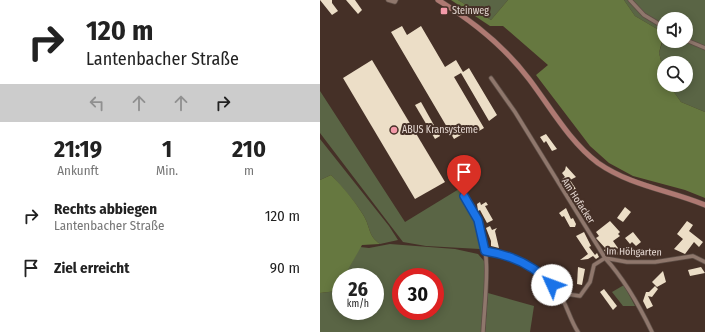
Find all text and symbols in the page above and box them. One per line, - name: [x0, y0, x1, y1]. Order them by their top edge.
- place label: Steinweg: [452, 5, 489, 17]
- marker: Steinweg: [439, 6, 449, 16]
- map controls: [657, 12, 693, 92]
- button: sound: [657, 12, 693, 48]
- text: 120 m: [86, 14, 153, 47]
- icon: right: [20, 16, 72, 68]
- text: Lantenbacher Straße: [86, 48, 239, 70]
- button: search: [657, 56, 693, 92]
- icon: left: [86, 92, 108, 114]
- icon: ahead: [128, 92, 150, 114]
- icon: ahead: [170, 92, 192, 114]
- icon: right: [212, 92, 234, 114]
- place label: ABUS Kransysteme: [402, 124, 478, 136]
- marker: ABUS Kransysteme: [389, 125, 399, 135]
- text: 21:19: [54, 135, 102, 163]
- text: 1: [162, 135, 172, 163]
- text: 210: [232, 135, 266, 163]
- pin: [447, 155, 481, 196]
- icon: arrive: [453, 161, 475, 183]
- text: Ankunft: [57, 163, 99, 178]
- text: Min.: [156, 163, 178, 178]
- text: m: [244, 163, 254, 178]
- street label: Am Hofacker: [559, 176, 597, 226]
- text: Rechts abbiegen: [54, 200, 157, 218]
- icon: right: [20, 205, 42, 227]
- text: 120 m: [265, 207, 300, 225]
- text: Lantenbacher Straße: [54, 218, 164, 233]
- street label: Im Höhgarten: [606, 246, 662, 258]
- icon: arrive: [20, 257, 42, 279]
- text: Ziel erreicht: [54, 259, 129, 277]
- text: 90 m: [270, 259, 300, 277]
- position arrow: [531, 264, 573, 306]
- speed limit sign: 30: [392, 268, 444, 320]
- text: 26: [348, 277, 368, 301]
- text: km/h: [347, 298, 369, 310]

